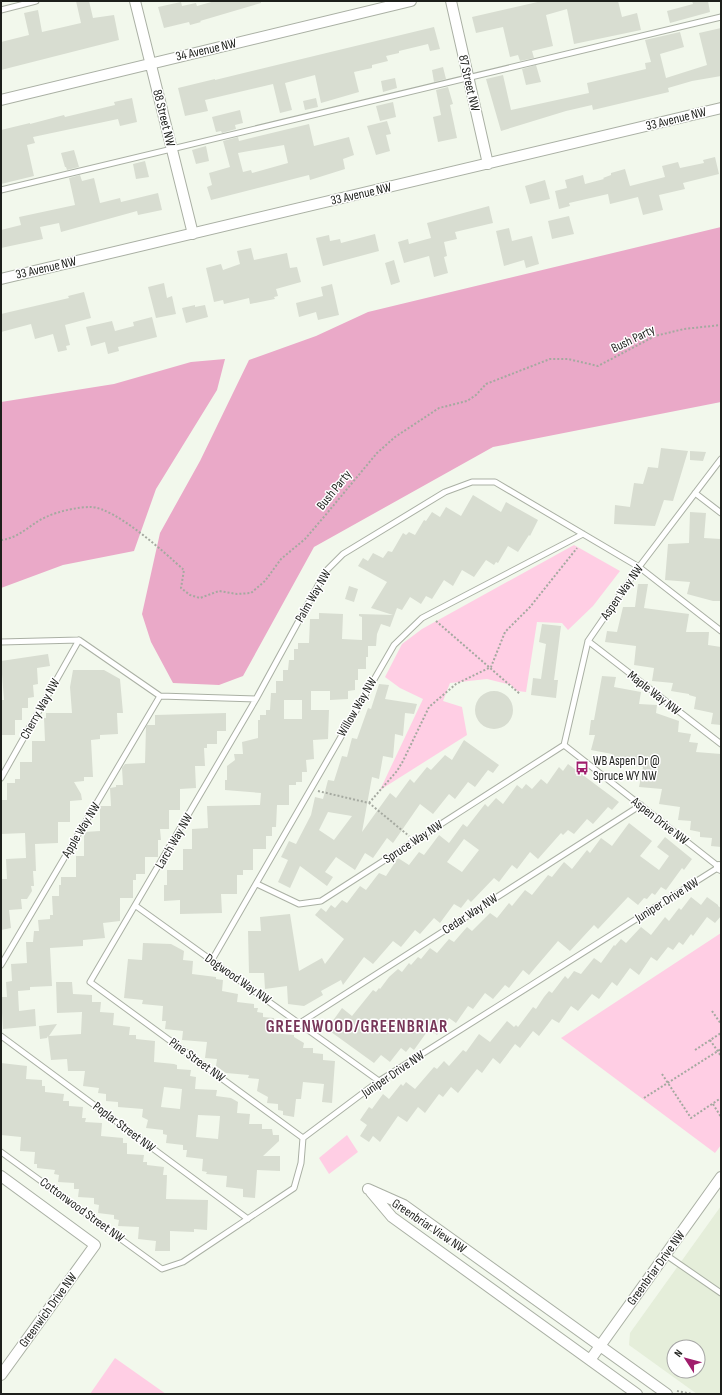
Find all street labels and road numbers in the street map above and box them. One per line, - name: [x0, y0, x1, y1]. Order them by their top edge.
- street label: 34 Avenue NW: [174, 35, 238, 65]
- street label: 87 Street NW: [455, 53, 483, 113]
- street label: 88 Street NW: [149, 88, 179, 149]
- street label: 33 Avenue NW: [644, 104, 708, 134]
- street label: 33 Avenue NW: [329, 179, 393, 209]
- street label: 33 Avenue NW: [14, 253, 78, 283]
- street label: Bush Party: [608, 322, 658, 356]
- street label: Bush Party: [313, 467, 355, 513]
- street label: Aspen Way NW: [597, 561, 647, 624]
- street label: Palm Way NW: [291, 566, 335, 625]
- street label: Maple Way NW: [624, 667, 684, 719]
- street label: Willow Way NW: [334, 674, 381, 739]
- street label: Cherry Way NW: [17, 675, 63, 742]
- street label: Aspen Drive NW: [627, 793, 692, 849]
- street label: Apple Way NW: [58, 799, 104, 861]
- street label: Larch Way NW: [152, 810, 197, 872]
- street label: Spruce Way NW: [380, 817, 446, 867]
- street label: Juniper Drive NW: [631, 874, 702, 926]
- street label: Cedar Way NW: [439, 890, 501, 938]
- street label: Dogwood Way NW: [202, 950, 275, 1008]
- street label: Pine Street NW: [166, 1034, 229, 1086]
- street label: Juniper Drive NW: [358, 1047, 428, 1101]
- street label: Poplar Street NW: [90, 1098, 159, 1156]
- street label: Cottonwood Street NW: [37, 1174, 128, 1246]
- street label: Greenbriar View NW: [389, 1195, 470, 1257]
- street label: Greenbriar Drive NW: [624, 1227, 689, 1308]
- street label: Greenwich Drive NW: [16, 1269, 81, 1350]

